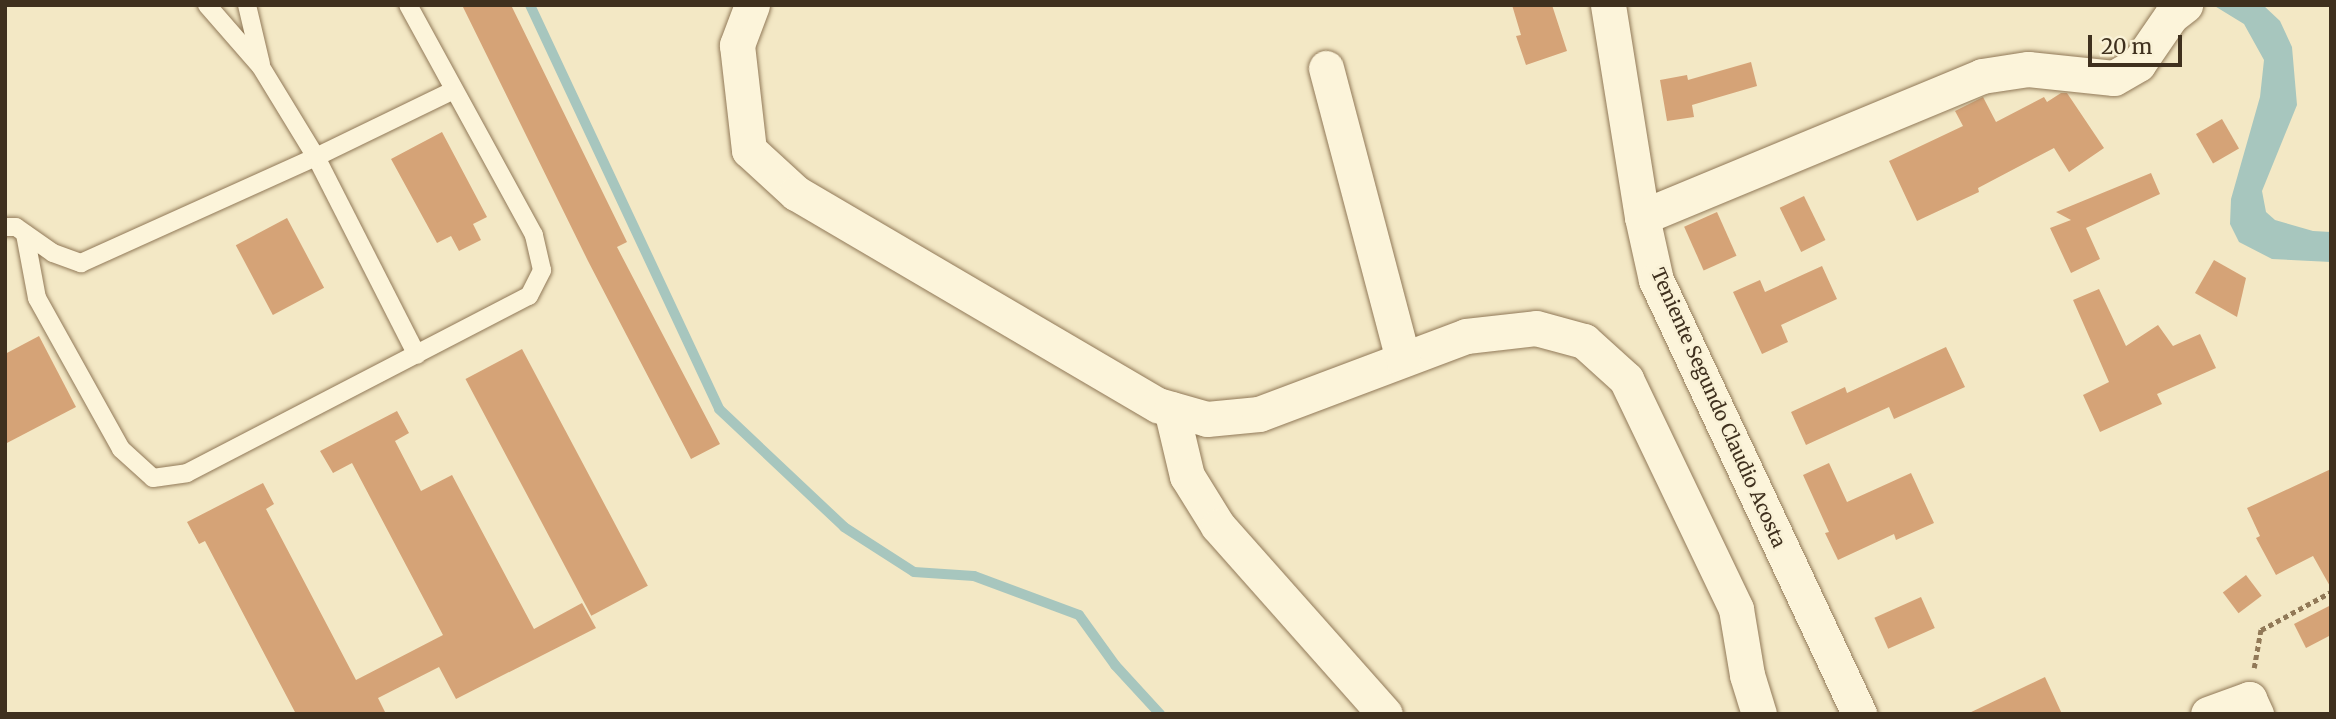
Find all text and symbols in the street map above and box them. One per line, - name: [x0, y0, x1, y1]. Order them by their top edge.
- scale bar: [2091, 21, 2186, 65]
- text: 20 m: [2101, 33, 2152, 60]
- street label: Teniente Segundo Claudio Acosta: [1646, 265, 1790, 551]

